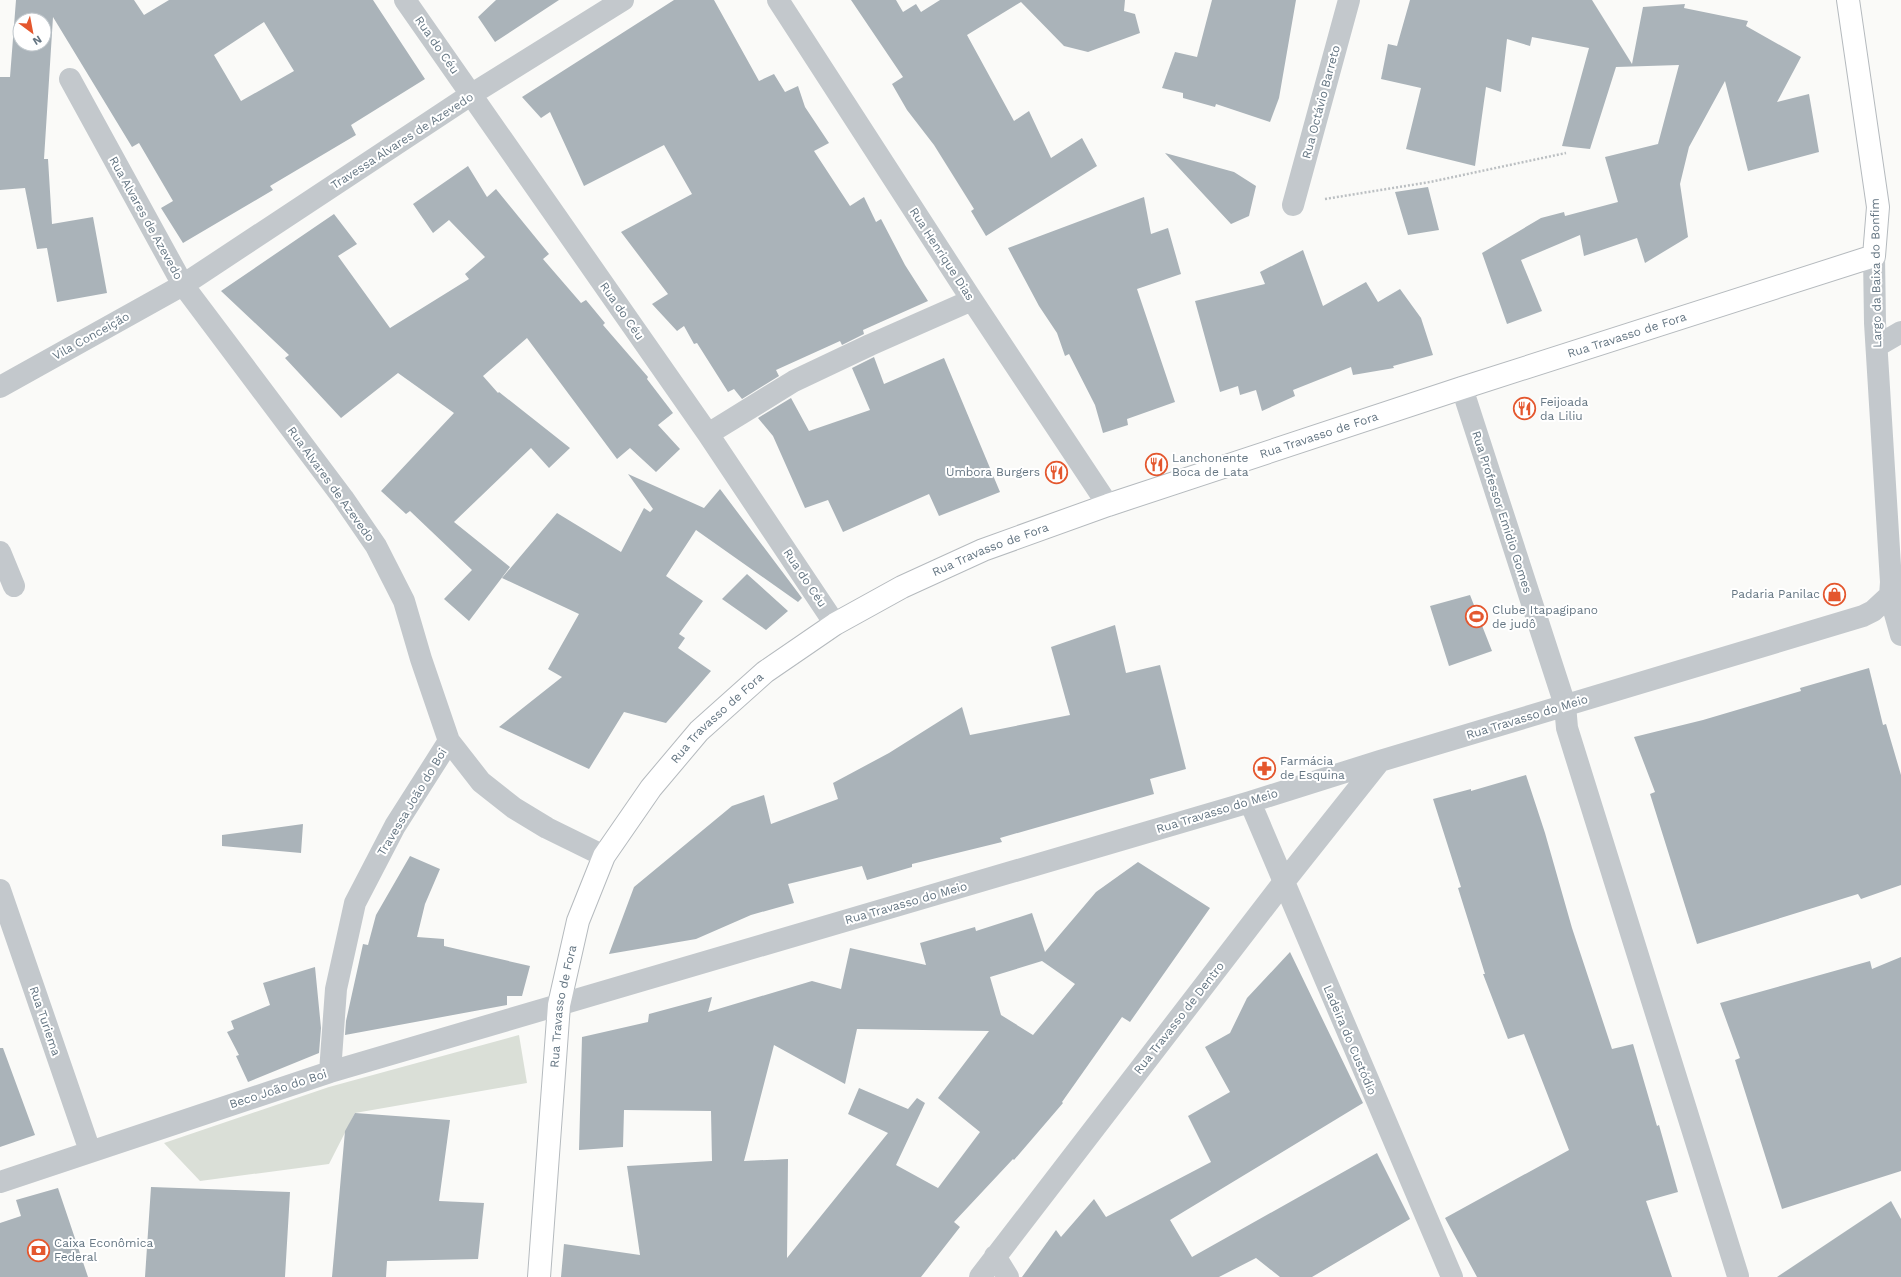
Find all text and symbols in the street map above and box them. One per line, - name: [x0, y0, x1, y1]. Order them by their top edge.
- north arrow: [12, 12, 52, 52]
- street label: Rua do Céu: [412, 13, 462, 77]
- text: N: [30, 32, 44, 48]
- street label: Rua Octávio Barreto: [1299, 44, 1343, 160]
- street label: Travessa Alvares de Azevedo: [328, 90, 476, 192]
- street label: Rua Alvares de Azevedo: [106, 154, 186, 282]
- street label: Largo da Baixa do Bonfim: [1868, 198, 1884, 348]
- street label: Rua Henrique Dias: [907, 205, 977, 303]
- street label: Rua do Céu: [597, 279, 647, 343]
- street label: Vila Conceição: [50, 309, 132, 363]
- street label: Rua Travasso de Fora: [1566, 309, 1688, 361]
- place label: Feijoada da Liliu: [1540, 395, 1588, 423]
- restaurant icon: Feijoada da Liliu: [1512, 396, 1538, 422]
- street label: Rua Travasso de Fora: [1258, 409, 1380, 461]
- street label: Rua Alvares de Azevedo: [285, 424, 377, 544]
- street label: Rua Professor Emidio Gomes: [1469, 429, 1535, 595]
- place label: Lanchonente Boca de Lata: [1172, 451, 1249, 479]
- restaurant icon: Lanchonente Boca de Lata: [1143, 452, 1169, 478]
- restaurant icon: Umbora Burgers: [1043, 459, 1069, 485]
- place label: Umbora Burgers: [946, 465, 1040, 479]
- street label: Rua Travasso de Fora: [930, 520, 1051, 579]
- street label: Rua do Céu: [780, 546, 830, 610]
- shop icon: Padaria Panilac: [1822, 581, 1848, 607]
- place label: Padaria Panilac: [1731, 587, 1820, 601]
- place label: Clube Itapagipano de judô: [1492, 603, 1598, 631]
- sports icon: Clube Itapagipano de judô: [1464, 604, 1490, 630]
- street label: Rua Travasso de Fora: [668, 670, 766, 766]
- street label: Rua Travasso do Meio: [1465, 692, 1589, 742]
- street label: Travessa João do Boi: [374, 746, 450, 858]
- place label: Farmácia de Esquina: [1280, 754, 1345, 782]
- pharmacy icon: Farmácia de Esquina: [1251, 755, 1277, 781]
- street label: Rua Travasso do Meio: [1155, 786, 1279, 836]
- street label: Rua Travasso do Meio: [843, 879, 969, 927]
- street label: Rua Travasso de Fora: [547, 943, 579, 1068]
- street label: Rua Travasso de Dentro: [1131, 959, 1227, 1077]
- street label: Ladeira do Custódio: [1321, 983, 1379, 1097]
- street label: Rua Turiema: [27, 984, 64, 1058]
- street label: Beco João do Boi: [228, 1067, 328, 1111]
- place label: Caixa Econômica Federal: [54, 1236, 153, 1264]
- bank icon: Caixa Econômica Federal: [26, 1237, 52, 1263]

